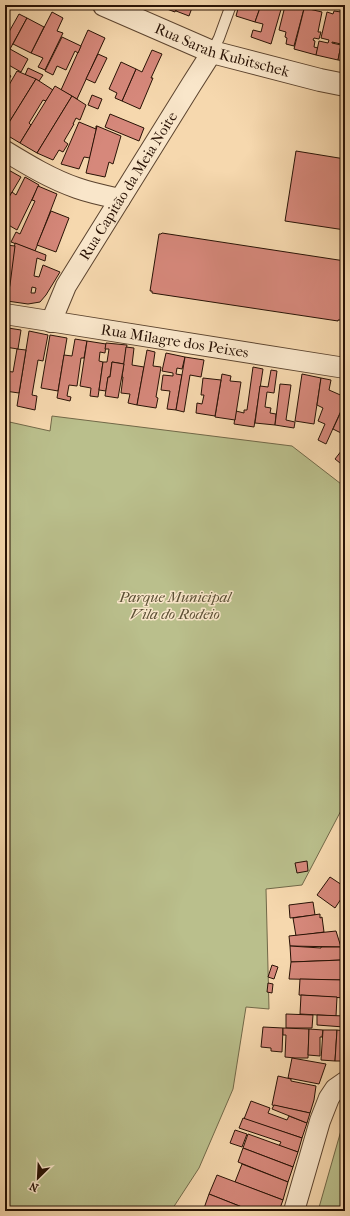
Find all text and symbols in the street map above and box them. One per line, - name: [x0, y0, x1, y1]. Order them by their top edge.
- street label: Rua Sarah Kubitschek: [152, 19, 292, 81]
- street label: Rua Capitão da Meia Noite: [75, 108, 182, 263]
- street label: Rua Milagre dos Peixes: [100, 320, 250, 362]
- park label: Parque Municipal Vila do Rodeio: [118, 588, 233, 623]
- north arrow: [18, 1158, 58, 1198]
- text: N: [27, 1179, 41, 1194]

